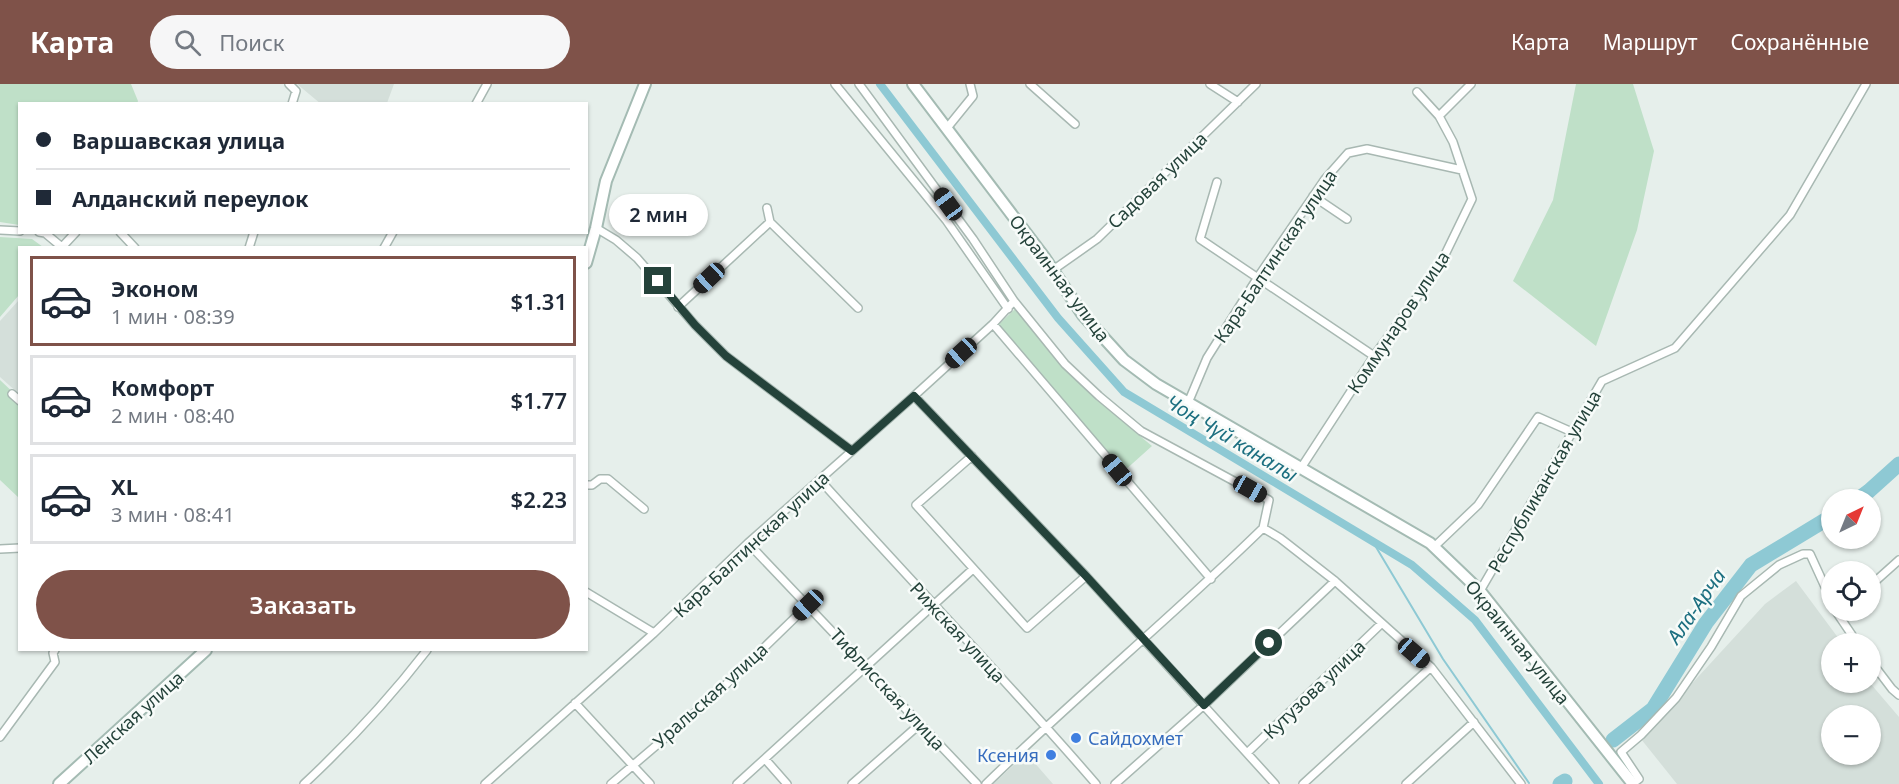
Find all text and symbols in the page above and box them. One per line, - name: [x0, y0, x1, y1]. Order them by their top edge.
- search box: [150, 15, 570, 69]
- text: Карта: [30, 23, 114, 61]
- icon: search: [171, 26, 204, 59]
- text: Поиск: [219, 27, 285, 57]
- text: Карта: [1511, 28, 1570, 56]
- text: Маршрут: [1603, 28, 1698, 56]
- text: Сохранённые: [1731, 28, 1869, 56]
- text: Варшавская улица: [72, 125, 285, 155]
- street label: Садовая улица: [1102, 126, 1212, 234]
- street label: Кара-Балтинская улица: [1208, 165, 1342, 347]
- text: Алданский переулок: [72, 183, 309, 213]
- car: [930, 184, 966, 224]
- callout: 2 мин: [608, 194, 708, 236]
- text: 2 мин: [629, 201, 688, 228]
- street label: Окраинная улица: [1004, 209, 1116, 347]
- street label: Коммунаров улица: [1341, 246, 1455, 398]
- car: [690, 259, 728, 297]
- route end: [644, 267, 671, 294]
- text: Эконом: [111, 273, 199, 303]
- icon: car: [39, 274, 93, 328]
- text: $1.31: [511, 286, 567, 316]
- text: 1 мин · 08:39: [111, 303, 235, 330]
- car: [942, 334, 980, 372]
- text: Комфорт: [111, 372, 214, 402]
- icon: car: [39, 373, 93, 427]
- text: $1.77: [511, 385, 567, 415]
- street label: Республиканская улица: [1482, 386, 1606, 576]
- water label: Чоң Чүй каналы: [1161, 388, 1303, 488]
- text: 2 мин · 08:40: [111, 402, 235, 429]
- car: [1099, 450, 1135, 490]
- street label: Кара-Балтинская улица: [668, 466, 834, 622]
- text: XL: [111, 471, 138, 501]
- icon: car: [39, 472, 93, 526]
- car: [1230, 472, 1270, 506]
- text: $2.23: [511, 484, 567, 514]
- north arrow: [1821, 489, 1881, 549]
- map controls: [1821, 489, 1881, 765]
- text: 3 мин · 08:41: [111, 501, 235, 528]
- button: locate: [1821, 561, 1881, 621]
- water label: Ала-Арча: [1659, 563, 1732, 650]
- button: Заказать: [36, 570, 570, 639]
- street label: Окраинная улица: [1460, 575, 1576, 709]
- street label: Рижская улица: [905, 576, 1011, 688]
- car: [789, 586, 827, 624]
- street label: Тифлисская улица: [825, 623, 951, 755]
- route start: [1255, 629, 1282, 656]
- button: +: [1821, 633, 1881, 693]
- street label: Кутузова улица: [1258, 634, 1370, 744]
- car: [1395, 634, 1433, 672]
- street label: Уральская улица: [648, 637, 772, 753]
- street label: Ленская улица: [78, 665, 188, 769]
- button: −: [1821, 705, 1881, 765]
- place label: Сайдохмет: [1088, 726, 1184, 750]
- marker: Сайдохмет: [1069, 731, 1083, 745]
- place label: Ксения: [977, 743, 1039, 767]
- marker: Ксения: [1044, 748, 1058, 762]

